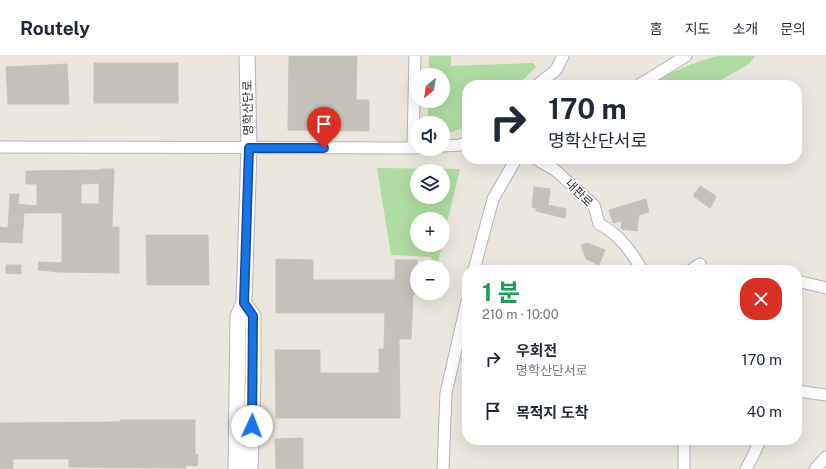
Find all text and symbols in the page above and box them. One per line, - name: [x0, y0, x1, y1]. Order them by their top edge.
- text: Routely: [20, 17, 90, 39]
- text: 홈: [650, 21, 663, 37]
- text: 지도: [685, 21, 710, 37]
- text: 소개: [732, 21, 758, 37]
- text: 문의: [780, 21, 806, 37]
- north arrow: [410, 68, 450, 108]
- map controls: [410, 68, 450, 300]
- street label: 명학산단로: [241, 80, 255, 136]
- text: 170 m: [548, 92, 627, 125]
- icon: right: [482, 96, 534, 148]
- pin: [307, 107, 341, 148]
- icon: arrive: [313, 113, 335, 135]
- button: sound: [410, 116, 450, 156]
- text: 명학산단서로: [548, 130, 647, 151]
- button: layers: [410, 164, 450, 204]
- street label: 내판로: [562, 176, 596, 210]
- button: +: [410, 212, 450, 252]
- button: −: [410, 260, 450, 300]
- text: 1 분: [482, 278, 520, 306]
- button: close: [740, 278, 782, 320]
- text: 210 m · 10:00: [482, 307, 559, 322]
- text: 우회전: [516, 342, 557, 359]
- icon: right: [482, 348, 504, 370]
- text: 170 m: [741, 351, 782, 368]
- text: 명학산단서로: [516, 363, 588, 378]
- icon: arrive: [482, 400, 504, 422]
- text: 40 m: [747, 403, 782, 420]
- text: 목적지 도착: [516, 404, 588, 421]
- position arrow: [231, 405, 273, 447]

